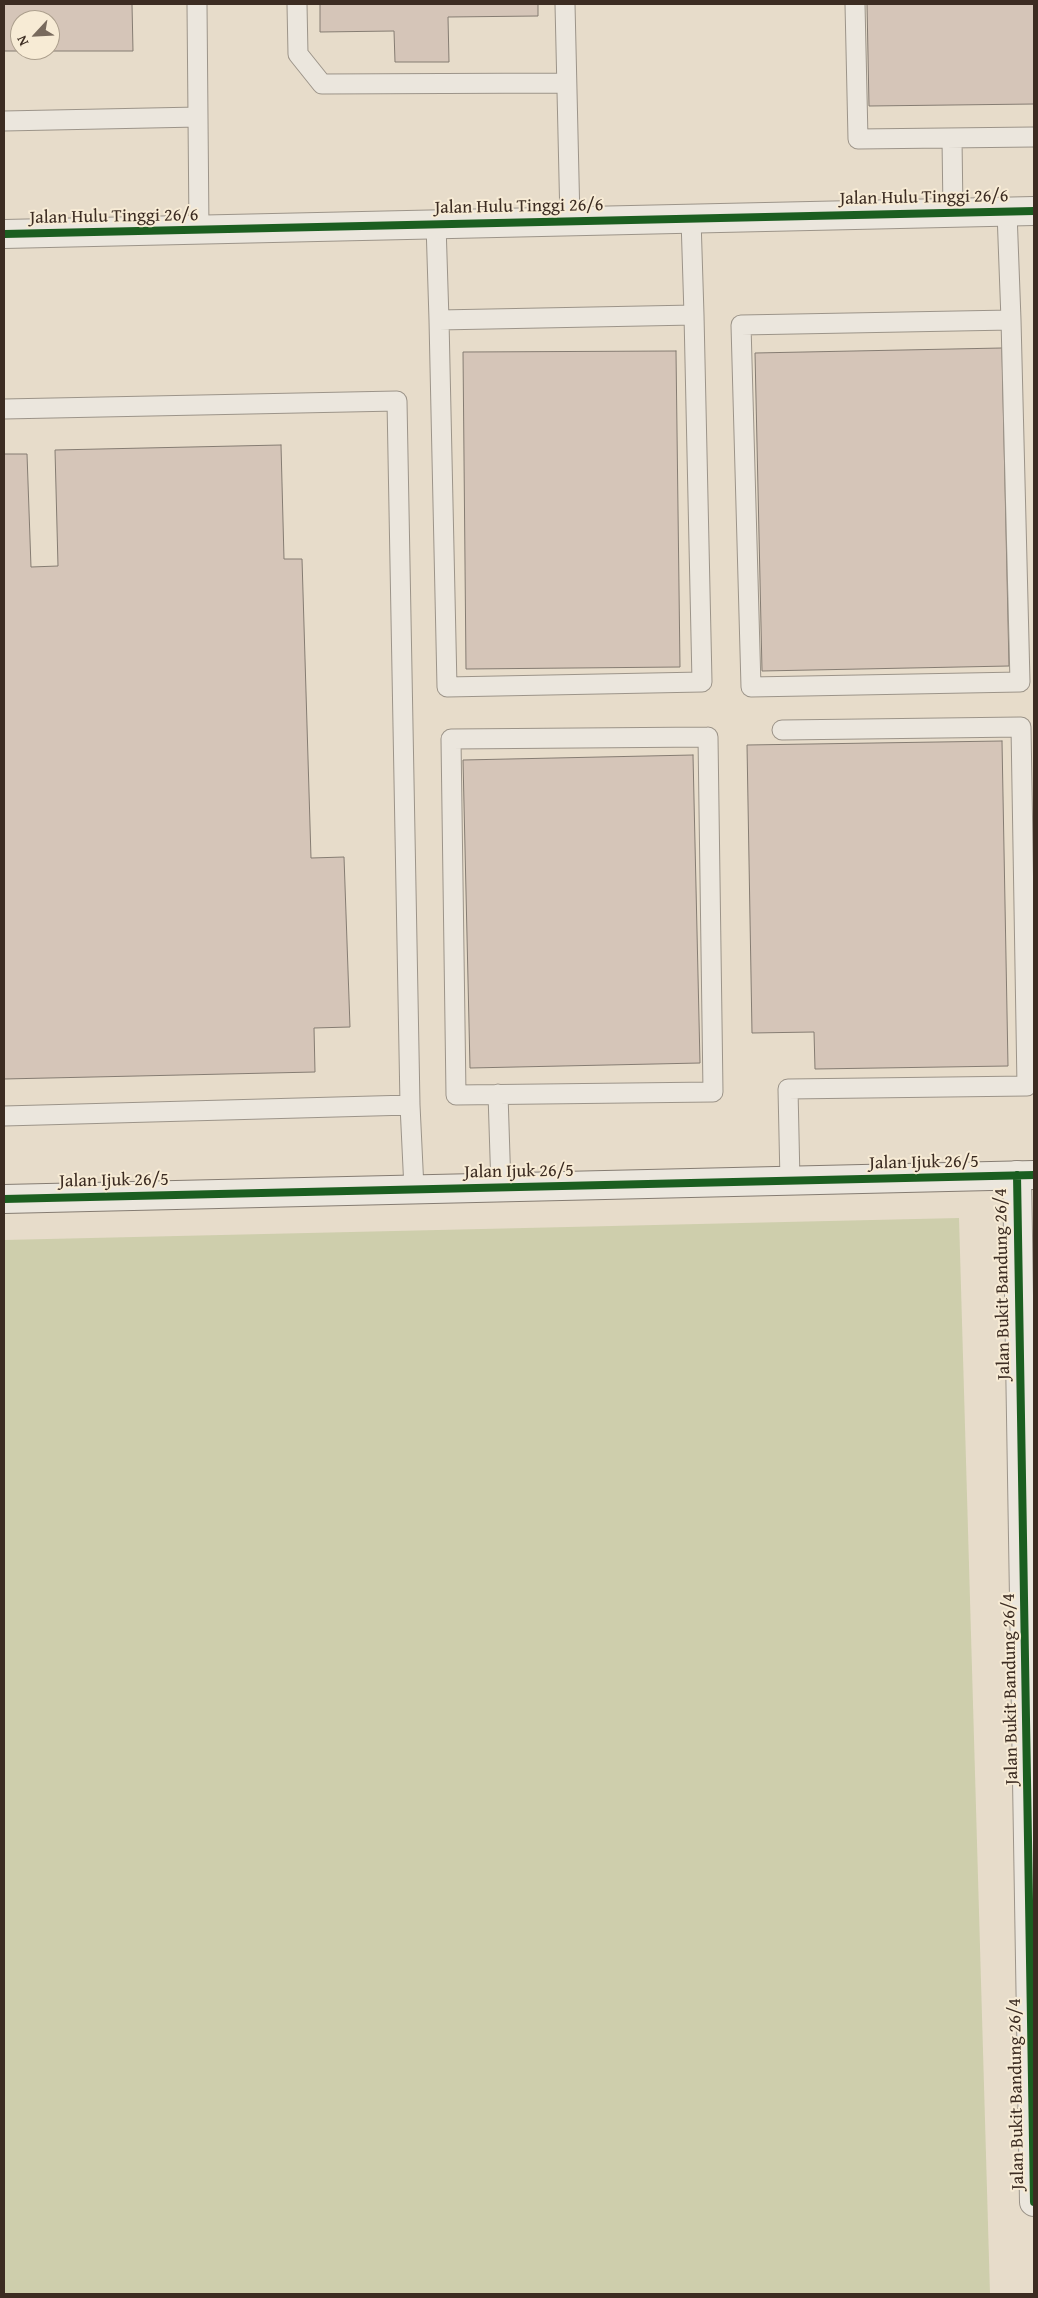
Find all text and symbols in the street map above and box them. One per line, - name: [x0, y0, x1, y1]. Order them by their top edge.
- north arrow: [10, 10, 60, 60]
- text: N: [11, 32, 33, 49]
- street label: Jalan Hulu Tinggi 26/6: [839, 186, 1009, 210]
- street label: Jalan Hulu Tinggi 26/6: [434, 195, 604, 219]
- street label: Jalan Hulu Tinggi 26/6: [29, 205, 199, 229]
- street label: Jalan Ijuk 26/5: [869, 1151, 979, 1175]
- street label: Jalan Ijuk 26/5: [464, 1160, 574, 1184]
- street label: Jalan Ijuk 26/5: [59, 1169, 169, 1193]
- street label: Jalan Bukit Bandung 26/4: [991, 1188, 1015, 1380]
- street label: Jalan Bukit Bandung 26/4: [999, 1593, 1023, 1785]
- street label: Jalan Bukit Bandung 26/4: [1005, 1998, 1029, 2190]

